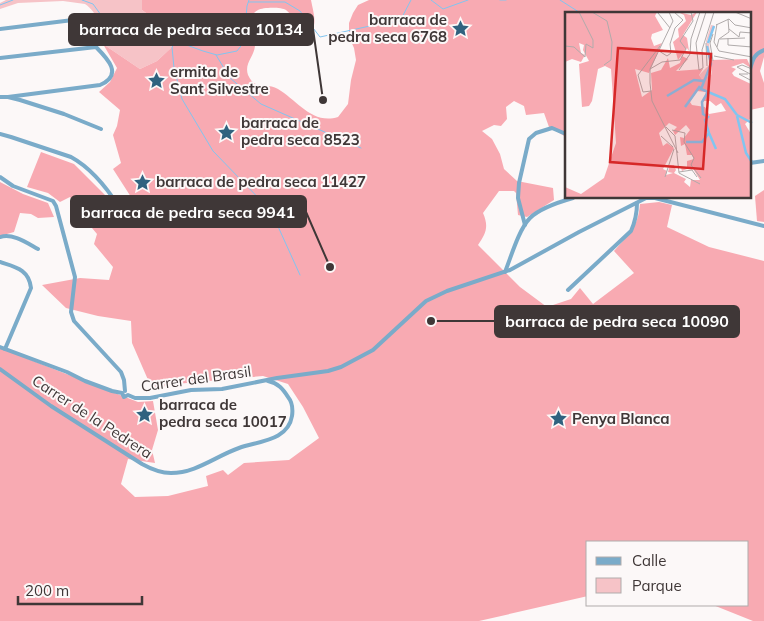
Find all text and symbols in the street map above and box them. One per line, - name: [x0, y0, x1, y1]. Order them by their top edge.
- place label: barraca de pedra seca 6768: [328, 10, 447, 46]
- inset map: [565, 12, 752, 199]
- callout: barraca de pedra seca 10134: [69, 14, 313, 45]
- text: barraca de pedra seca 10134: [79, 19, 303, 39]
- place icon: barraca de pedra seca 6768: [451, 19, 471, 39]
- place label: ermita de Sant Silvestre: [170, 62, 269, 98]
- place icon: ermita de Sant Silvestre: [146, 71, 166, 91]
- place label: barraca de pedra seca 8523: [241, 113, 360, 149]
- place icon: barraca de pedra seca 8523: [217, 122, 237, 142]
- place icon: barraca de pedra seca 11427: [132, 172, 152, 192]
- place label: barraca de pedra seca 11427: [156, 172, 366, 191]
- callout: barraca de pedra seca 9941: [71, 196, 306, 227]
- text: barraca de pedra seca 9941: [81, 202, 295, 222]
- callout: barraca de pedra seca 10090: [495, 306, 739, 337]
- text: barraca de pedra seca 10090: [505, 311, 729, 331]
- street label: Carrer del Brasil: [140, 361, 252, 396]
- street label: Carrer de la Pedrera: [29, 371, 156, 462]
- place label: barraca de pedra seca 10017: [159, 395, 287, 431]
- place icon: barraca de pedra seca 10017: [135, 404, 155, 424]
- place icon: Penya Blanca: [548, 409, 568, 429]
- place label: Penya Blanca: [572, 409, 670, 428]
- legend: [586, 541, 749, 606]
- text: Calle: [632, 551, 666, 570]
- scale bar: [18, 574, 141, 606]
- text: Parque: [632, 576, 682, 595]
- text: 200 m: [25, 581, 69, 600]

